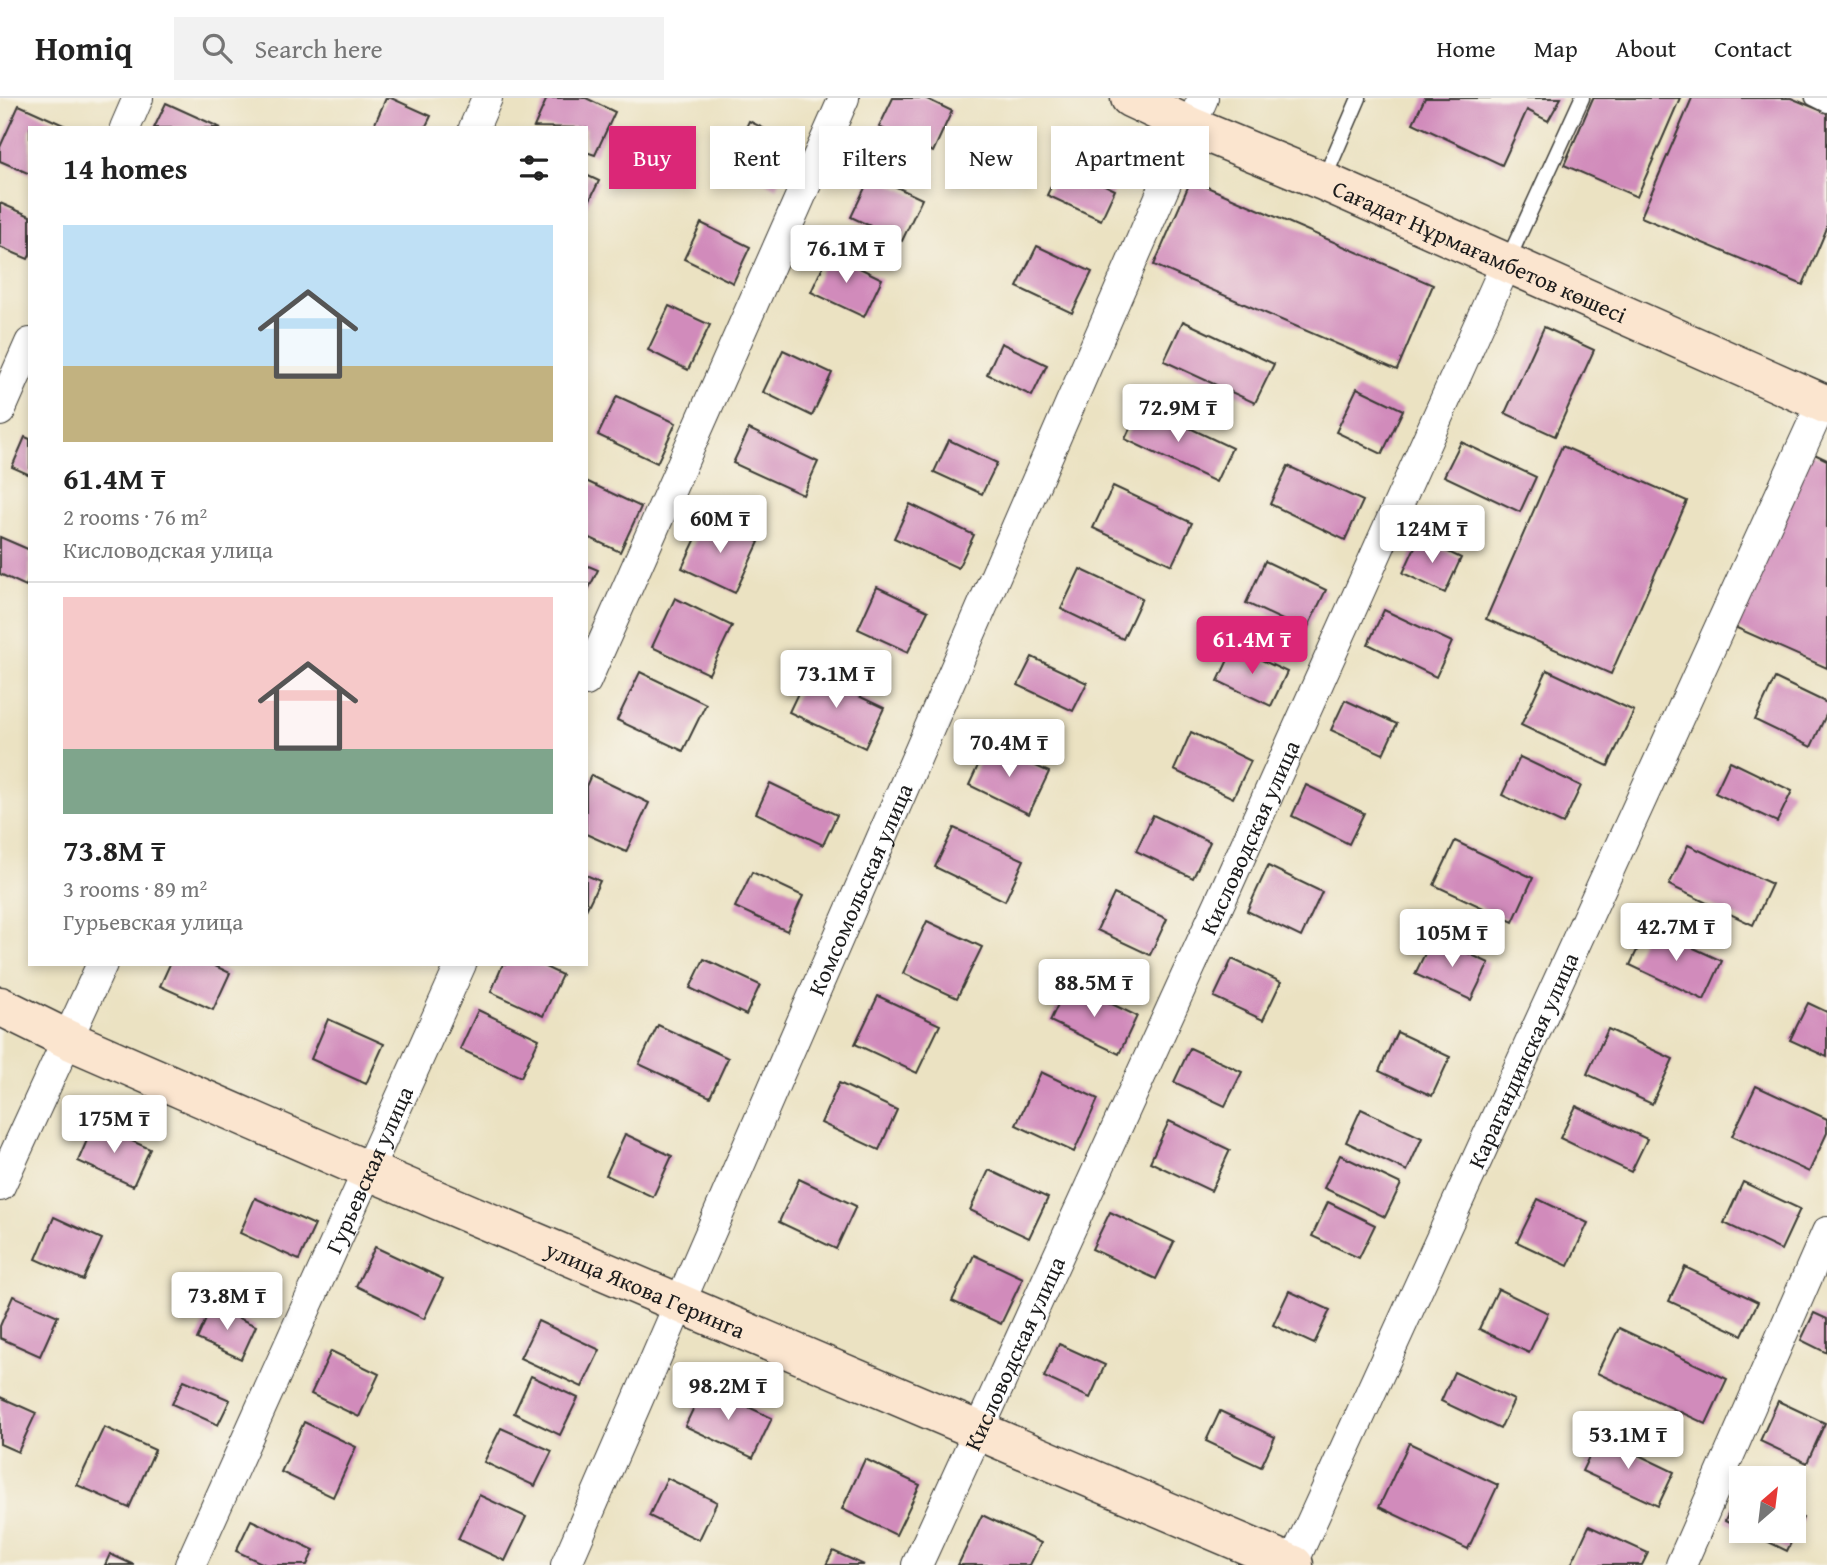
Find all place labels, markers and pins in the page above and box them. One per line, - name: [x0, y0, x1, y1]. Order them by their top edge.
- pin: 76.1M ₸: [781, 226, 911, 285]
- pin: 72.9M ₸: [1113, 384, 1243, 444]
- pin: 60M ₸: [671, 496, 769, 555]
- pin: 124M ₸: [1375, 505, 1489, 565]
- pin: 61.4M ₸: [1187, 616, 1317, 676]
- pin: 73.1M ₸: [771, 650, 901, 710]
- pin: 70.4M ₸: [944, 720, 1074, 779]
- pin: 42.7M ₸: [1611, 904, 1741, 963]
- pin: 105M ₸: [1395, 910, 1509, 969]
- pin: 88.5M ₸: [1029, 960, 1159, 1019]
- pin: 175M ₸: [57, 1096, 171, 1155]
- pin: 73.8M ₸: [162, 1272, 292, 1332]
- pin: 98.2M ₸: [663, 1362, 793, 1422]
- pin: 53.1M ₸: [1563, 1412, 1693, 1471]

